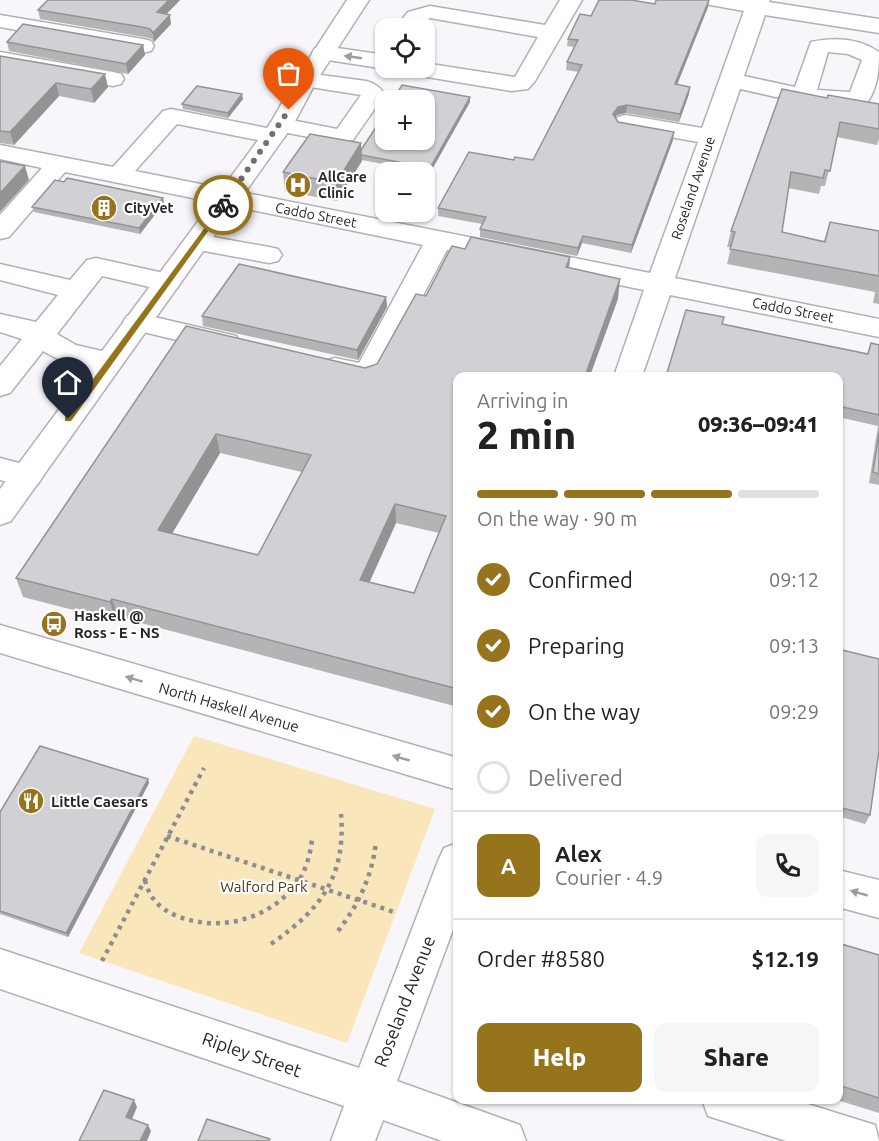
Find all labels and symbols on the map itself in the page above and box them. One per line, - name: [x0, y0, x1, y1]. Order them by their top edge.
- pin: [263, 48, 314, 110]
- one-way arrow: [343, 52, 362, 62]
- street label: Roseland Avenue: [668, 134, 718, 242]
- place label: AllCare Clinic: [318, 169, 367, 201]
- hospital icon: AllCare Clinic: [283, 170, 313, 200]
- courier: [193, 175, 253, 235]
- building icon: CityVet: [89, 193, 119, 223]
- street label: Caddo Street: [274, 199, 359, 231]
- place label: CityVet: [124, 200, 174, 216]
- street label: Caddo Street: [751, 294, 836, 326]
- pin: [42, 357, 93, 419]
- place label: Haskell @ Ross - E - NS: [74, 607, 159, 641]
- bus stop icon: Haskell @ Ross - E - NS: [39, 609, 69, 639]
- one-way arrow: [125, 674, 143, 683]
- street label: North Haskell Avenue: [157, 679, 301, 735]
- one-way arrow: [392, 753, 410, 762]
- restaurant icon: Little Caesars: [16, 786, 46, 816]
- place label: Little Caesars: [51, 793, 148, 810]
- park label: Walford Park: [220, 878, 308, 895]
- one-way arrow: [850, 888, 868, 897]
- street label: Roseland Avenue: [370, 933, 438, 1069]
- street label: Ripley Street: [200, 1028, 304, 1080]

